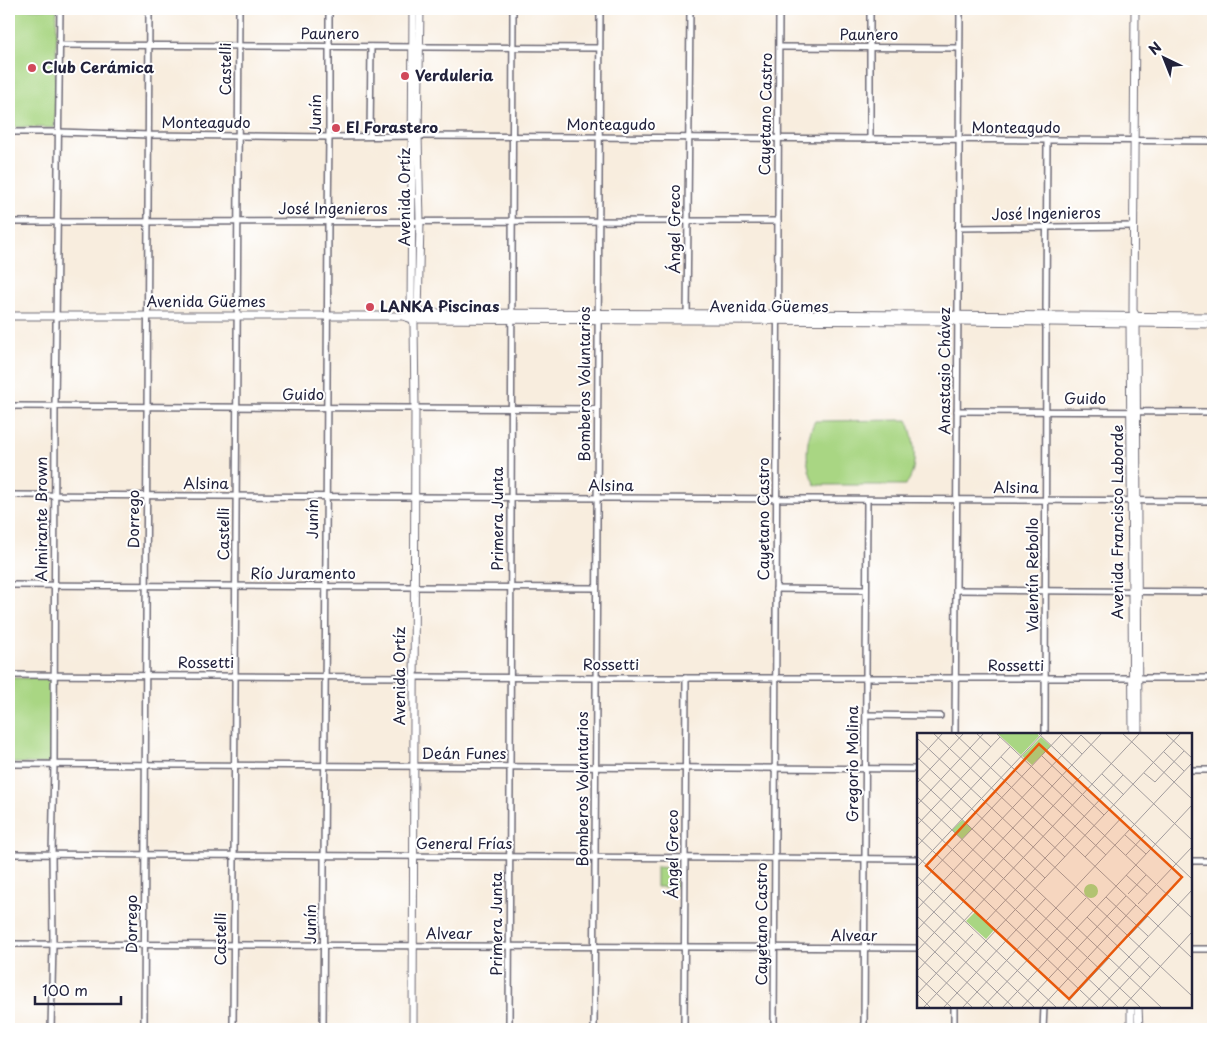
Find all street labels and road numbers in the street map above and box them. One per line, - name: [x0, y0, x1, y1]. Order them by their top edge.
- street label: Paunero: [301, 21, 359, 44]
- street label: Paunero: [840, 22, 898, 45]
- street label: Castelli: [213, 42, 236, 96]
- street label: Cayetano Castro: [752, 52, 777, 176]
- street label: Junín: [303, 94, 326, 134]
- street label: Monteagudo: [162, 110, 250, 133]
- street label: Monteagudo: [567, 112, 655, 135]
- street label: Monteagudo: [972, 115, 1060, 138]
- street label: Avenida Ortíz: [392, 147, 415, 246]
- street label: Ángel Greco: [662, 184, 685, 274]
- street label: José Ingenieros: [278, 196, 388, 219]
- street label: José Ingenieros: [991, 200, 1101, 225]
- street label: Avenida Güemes: [147, 289, 265, 312]
- street label: Avenida Güemes: [710, 294, 828, 317]
- street label: Bomberos Voluntarios: [572, 306, 595, 462]
- street label: Anastasio Chávez: [932, 307, 955, 435]
- street label: Guido: [282, 382, 324, 405]
- street label: Guido: [1064, 386, 1106, 409]
- street label: Avenida Francisco Laborde: [1105, 425, 1128, 619]
- street label: Almirante Brown: [29, 457, 52, 581]
- street label: Cayetano Castro: [751, 458, 774, 580]
- street label: Primera Junta: [485, 466, 508, 571]
- street label: Alsina: [183, 471, 229, 494]
- street label: Alsina: [588, 473, 634, 496]
- street label: Alsina: [993, 475, 1039, 498]
- street label: Dorrego: [121, 490, 144, 548]
- street label: Junín: [300, 499, 323, 539]
- street label: Castelli: [211, 507, 234, 561]
- street label: Valentín Rebollo: [1020, 518, 1043, 632]
- street label: Río Juramento: [250, 561, 356, 584]
- street label: Avenida Ortíz: [387, 626, 410, 725]
- street label: Rossetti: [178, 650, 234, 673]
- street label: Rossetti: [583, 652, 639, 675]
- street label: Rossetti: [988, 653, 1044, 676]
- street label: Gregorio Molina: [840, 705, 863, 822]
- street label: Bomberos Voluntarios: [570, 711, 593, 867]
- street label: Deán Funes: [422, 741, 507, 764]
- street label: Ángel Greco: [660, 809, 683, 899]
- street label: General Frías: [416, 831, 512, 854]
- street label: Cayetano Castro: [749, 863, 772, 985]
- street label: Primera Junta: [484, 871, 507, 976]
- street label: Dorrego: [119, 895, 142, 953]
- street label: Junín: [298, 904, 321, 944]
- street label: Castelli: [208, 912, 231, 966]
- street label: Alvear: [426, 921, 472, 944]
- street label: Alvear: [831, 923, 877, 946]

